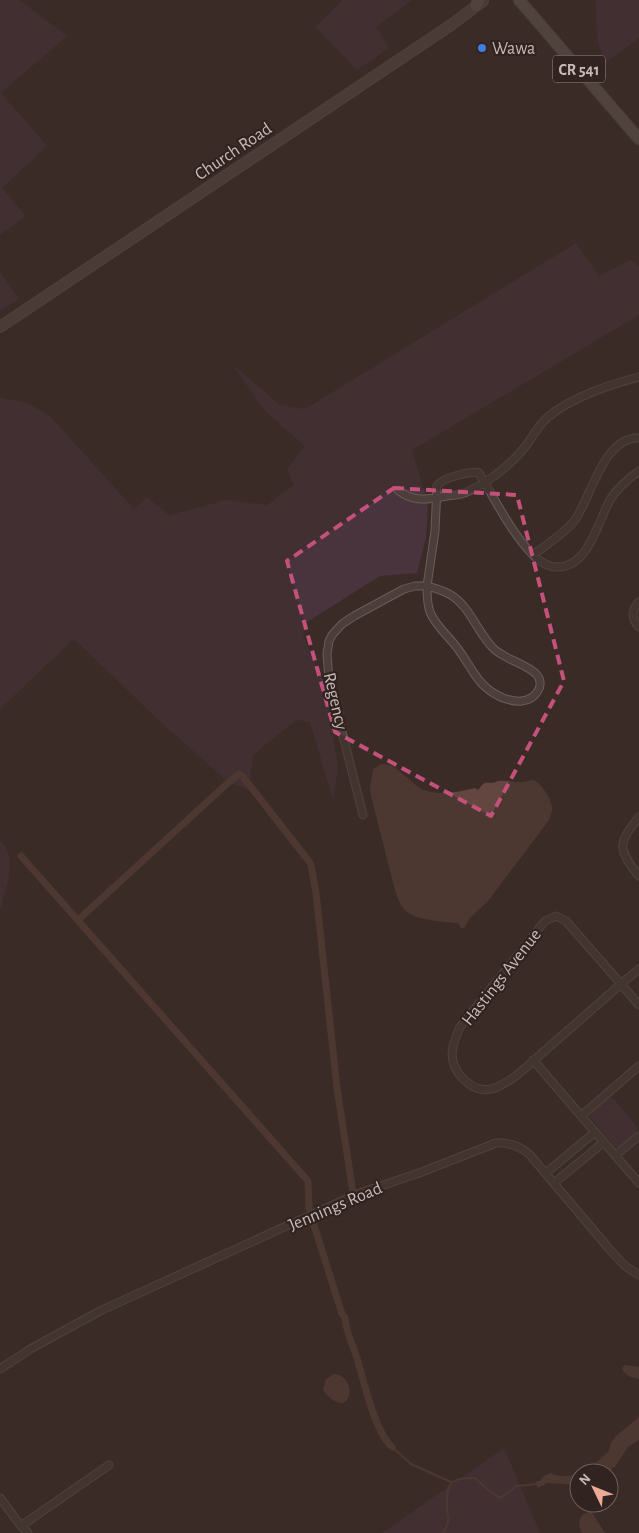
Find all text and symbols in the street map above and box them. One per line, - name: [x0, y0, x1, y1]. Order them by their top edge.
- place label: Wawa: [492, 40, 535, 58]
- marker: Wawa: [476, 42, 488, 54]
- road number: CR 541: [553, 56, 605, 82]
- street label: Church Road: [192, 120, 275, 184]
- street label: Regency: [320, 671, 350, 732]
- street label: Hastings Avenue: [459, 926, 545, 1029]
- street label: Jennings Road: [286, 1179, 385, 1235]
- north arrow: [569, 1463, 619, 1513]
- text: N: [577, 1471, 594, 1488]

